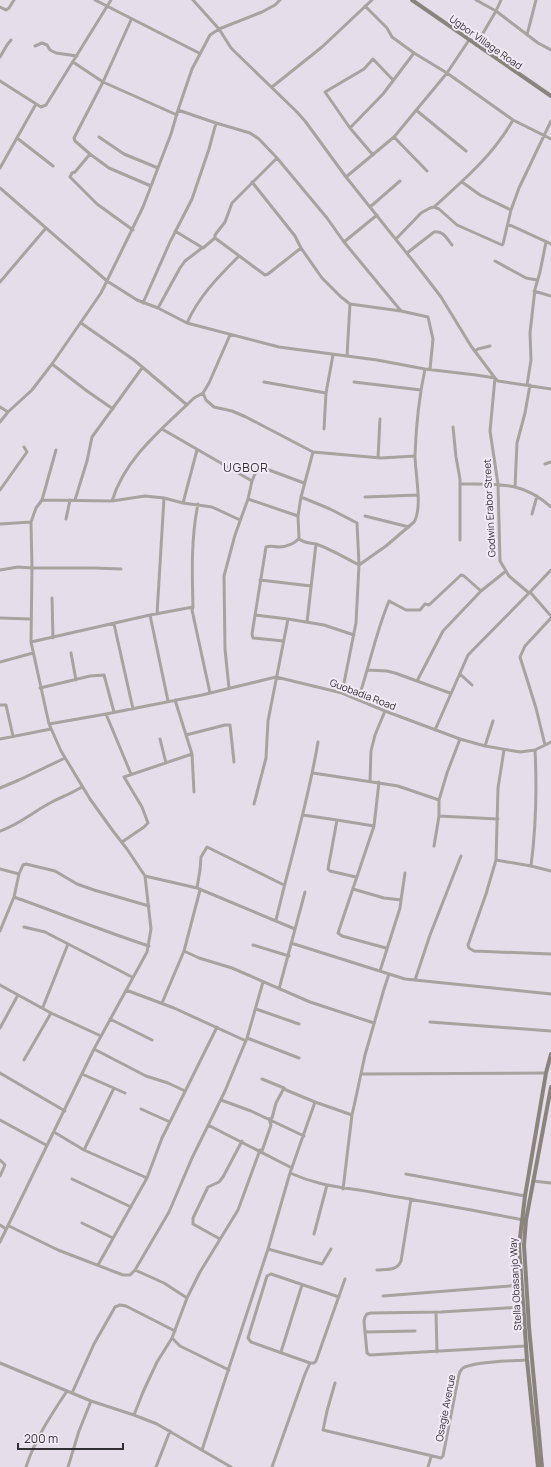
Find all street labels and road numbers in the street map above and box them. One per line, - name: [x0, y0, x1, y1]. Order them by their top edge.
- street label: Ugbor Village Road: [447, 12, 525, 73]
- street label: Godwin Erabor Street: [479, 459, 499, 557]
- street label: Guobadia Road: [328, 675, 398, 713]
- street label: Stella Obasanjo Way: [506, 1236, 524, 1331]
- street label: Osagie Avenue: [432, 1373, 458, 1443]

